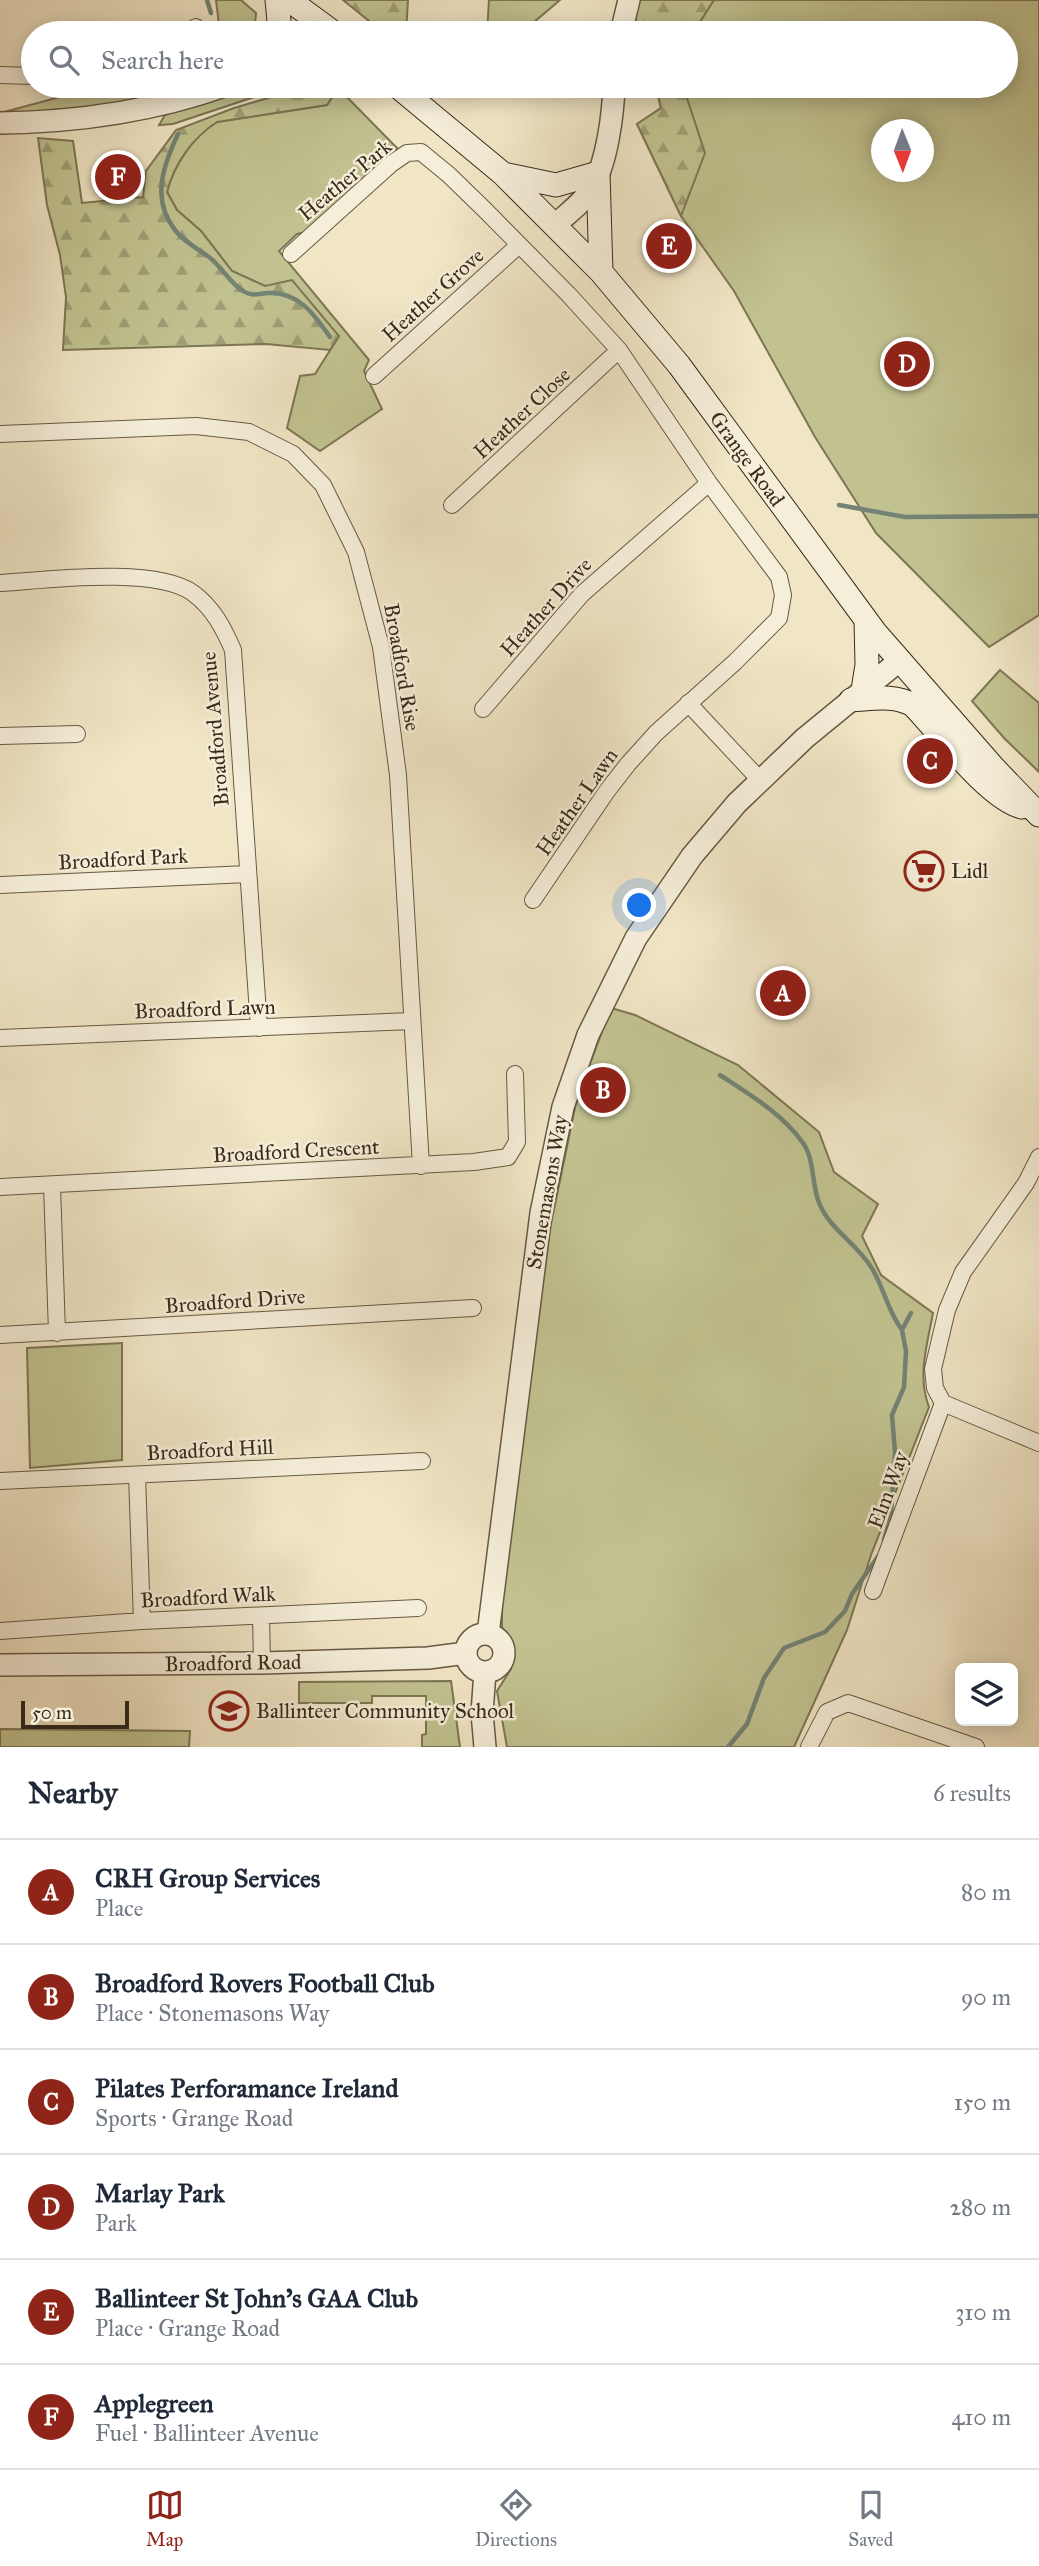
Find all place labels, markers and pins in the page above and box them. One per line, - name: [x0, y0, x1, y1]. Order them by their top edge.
- pin: F: [95, 151, 141, 203]
- pin: E: [646, 220, 692, 272]
- pin: D: [884, 338, 930, 390]
- pin: C: [907, 735, 953, 787]
- supermarket icon: Lidl: [903, 850, 945, 892]
- place label: Lidl: [951, 858, 989, 884]
- pin: A: [760, 967, 806, 1019]
- pin: B: [580, 1064, 626, 1116]
- school or university icon: Ballinteer Community School: [208, 1690, 250, 1732]
- place label: Ballinteer Community School: [256, 1698, 515, 1724]

